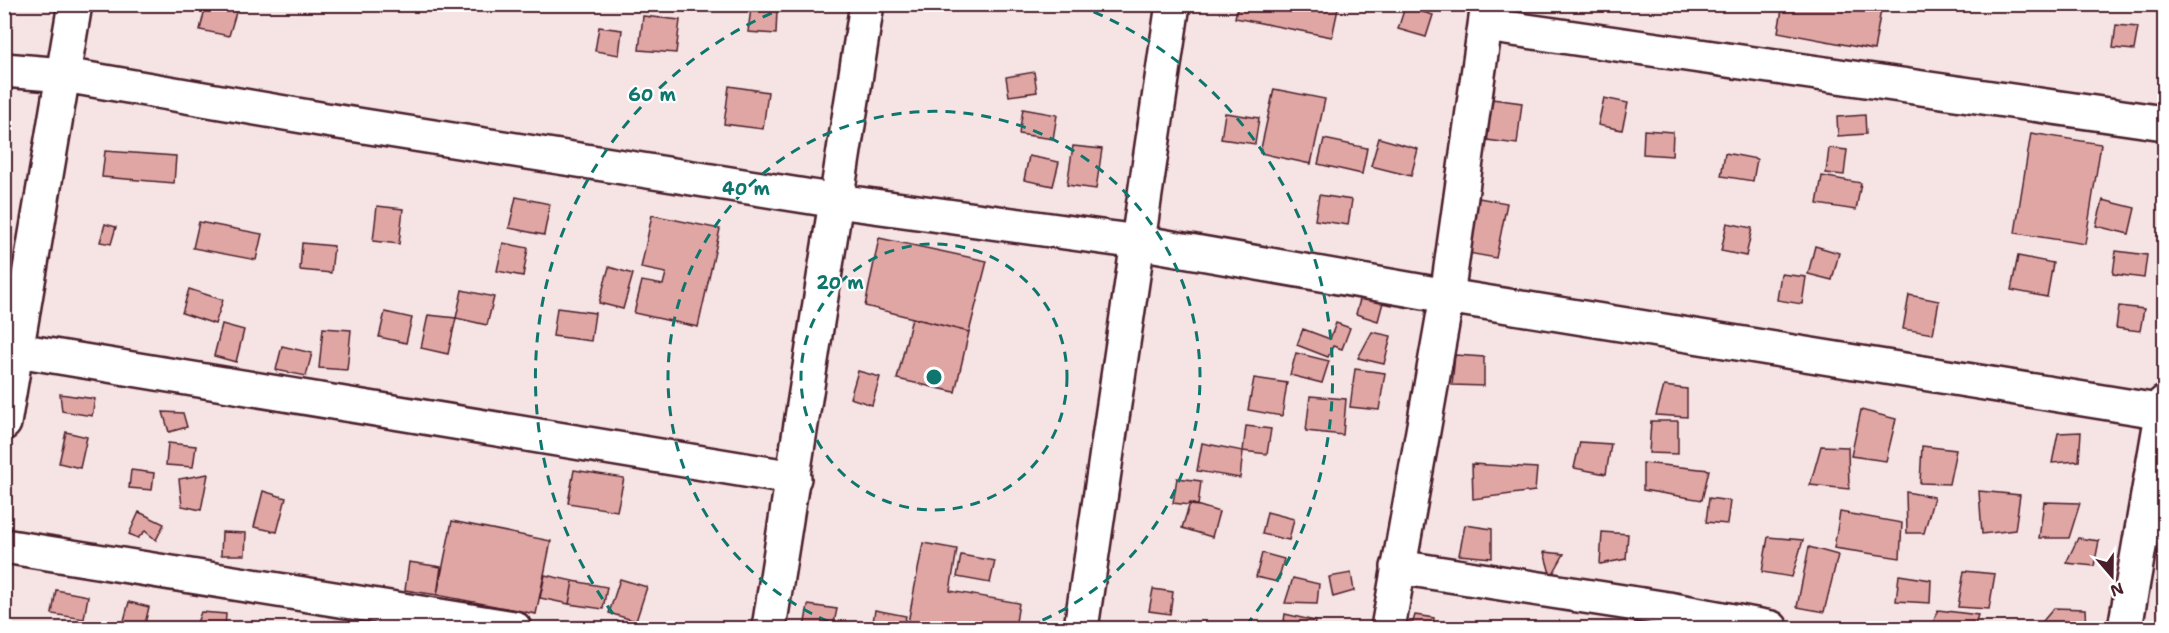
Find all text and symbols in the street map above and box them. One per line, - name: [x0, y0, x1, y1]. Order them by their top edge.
- text: 60 m: [628, 83, 676, 107]
- text: 40 m: [722, 177, 770, 201]
- text: 20 m: [816, 271, 864, 295]
- centre of rings: [924, 367, 944, 387]
- north arrow: [2082, 546, 2142, 606]
- text: N: [2107, 578, 2127, 602]

